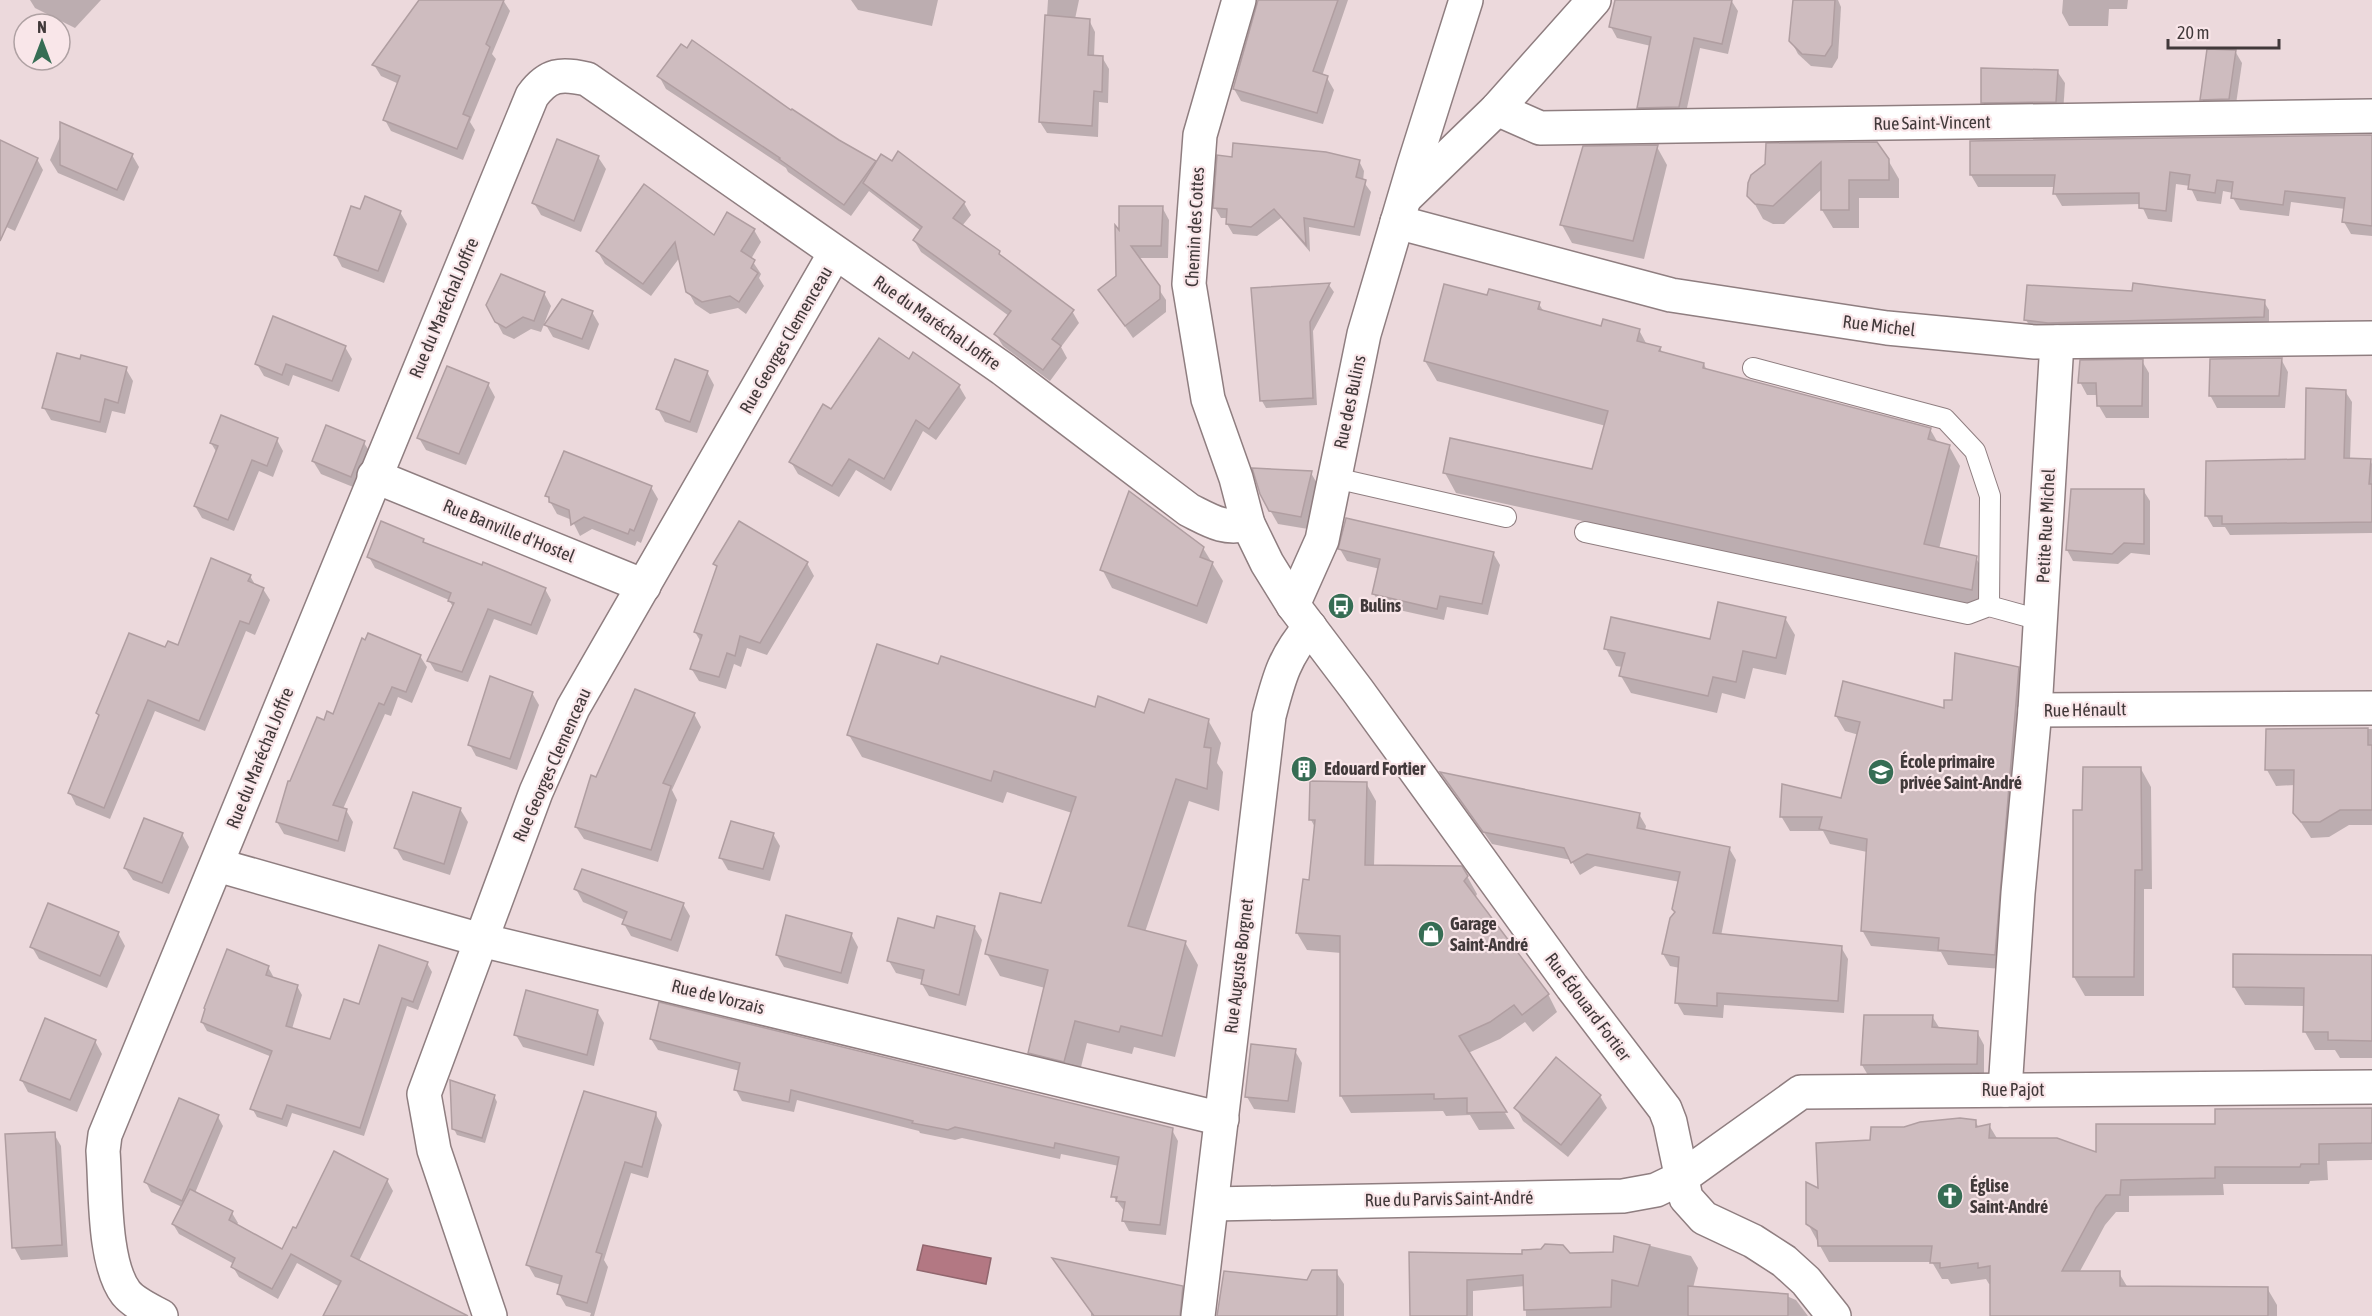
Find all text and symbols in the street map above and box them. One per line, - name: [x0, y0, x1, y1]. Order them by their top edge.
- north arrow: [12, 12, 72, 72]
- scale bar: [2168, 12, 2279, 50]
- text: N: [37, 18, 47, 36]
- text: 20 m: [2177, 22, 2209, 43]
- street label: Rue Saint-Vincent: [1873, 111, 1991, 134]
- street label: Chemin des Cottes: [1181, 166, 1208, 287]
- street label: Rue du Maréchal Joffre: [405, 235, 483, 381]
- street label: Rue Georges Clemenceau: [735, 263, 836, 417]
- street label: Rue du Maréchal Joffre: [870, 271, 1005, 374]
- street label: Rue Michel: [1842, 311, 1917, 340]
- street label: Rue des Bulins: [1329, 353, 1370, 451]
- street label: Petite Rue Michel: [2032, 468, 2059, 584]
- street label: Rue Banville d'Hostel: [440, 495, 578, 567]
- bus stop icon: Bulins: [1326, 591, 1356, 621]
- place label: Bulins: [1360, 595, 1402, 616]
- street label: Rue du Maréchal Joffre: [222, 684, 297, 831]
- street label: Rue Georges Clemenceau: [508, 685, 595, 845]
- street label: Rue Hénault: [2043, 698, 2127, 721]
- place label: École primaire privée Saint-André: [1900, 751, 2022, 793]
- building icon: Edouard Fortier: [1289, 754, 1319, 784]
- school or university icon: École primaire privée Saint-André: [1866, 757, 1896, 787]
- place label: Edouard Fortier: [1324, 758, 1426, 779]
- street label: Rue Auguste Borgnet: [1220, 897, 1257, 1035]
- place label: Garage Saint-André: [1450, 913, 1528, 955]
- shop icon: Garage Saint-André: [1416, 919, 1446, 949]
- street label: Rue Édouard Fortier: [1541, 949, 1636, 1065]
- street label: Rue de Vorzais: [670, 975, 767, 1018]
- street label: Rue Pajot: [1982, 1079, 2044, 1100]
- place label: Église Saint-André: [1970, 1175, 2048, 1217]
- church icon: Église Saint-André: [1935, 1181, 1965, 1211]
- street label: Rue du Parvis Saint-André: [1365, 1187, 1533, 1210]

